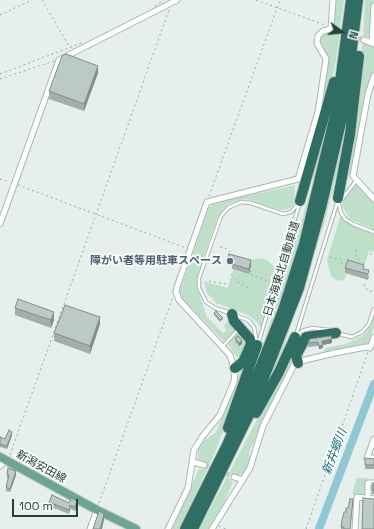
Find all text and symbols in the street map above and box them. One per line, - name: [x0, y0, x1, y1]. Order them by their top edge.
- north arrow: [322, 12, 362, 52]
- text: N: [346, 30, 361, 40]
- street label: 日本海東北自動車道: [261, 220, 303, 318]
- place label: 障がい者等用駐車スペース: [90, 254, 222, 268]
- marker: 障がい者等用駐車スペース: [225, 256, 235, 266]
- water label: 新井郷川: [320, 427, 350, 477]
- street label: 新潟安田線: [14, 448, 68, 486]
- scale bar: [14, 491, 80, 517]
- text: 100 m: [19, 498, 53, 514]

